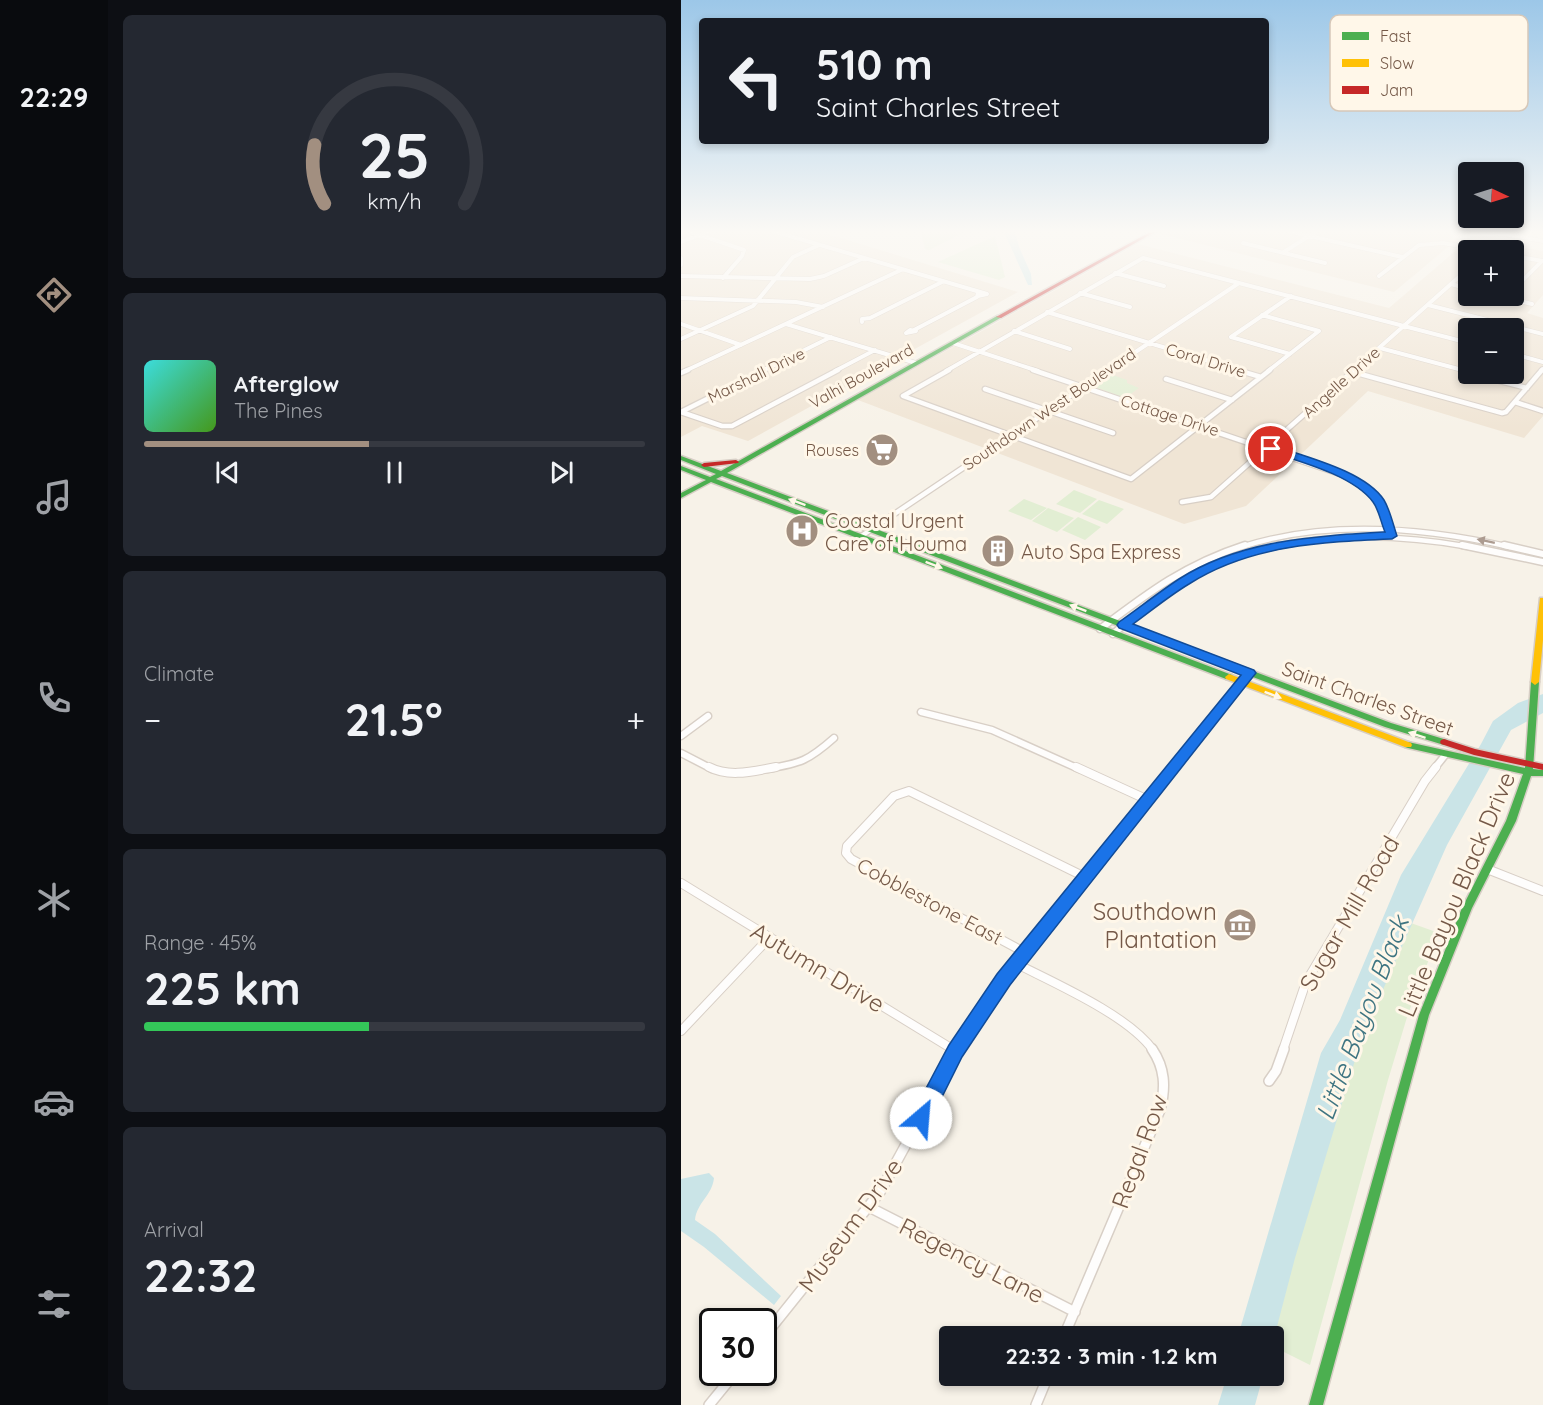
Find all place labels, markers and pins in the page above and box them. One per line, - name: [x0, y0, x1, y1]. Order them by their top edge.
- pin: [1245, 423, 1296, 474]
- supermarket icon: Rouses: [864, 432, 900, 468]
- place label: Rouses: [806, 440, 859, 460]
- place label: Coastal Urgent Care of Houma: [825, 508, 967, 556]
- hospital icon: Coastal Urgent Care of Houma: [784, 513, 820, 549]
- building icon: Auto Spa Express: [980, 533, 1016, 569]
- place label: Auto Spa Express: [1021, 539, 1181, 564]
- place label: Southdown Plantation: [1093, 896, 1217, 954]
- museum icon: Southdown Plantation: [1222, 907, 1258, 943]

